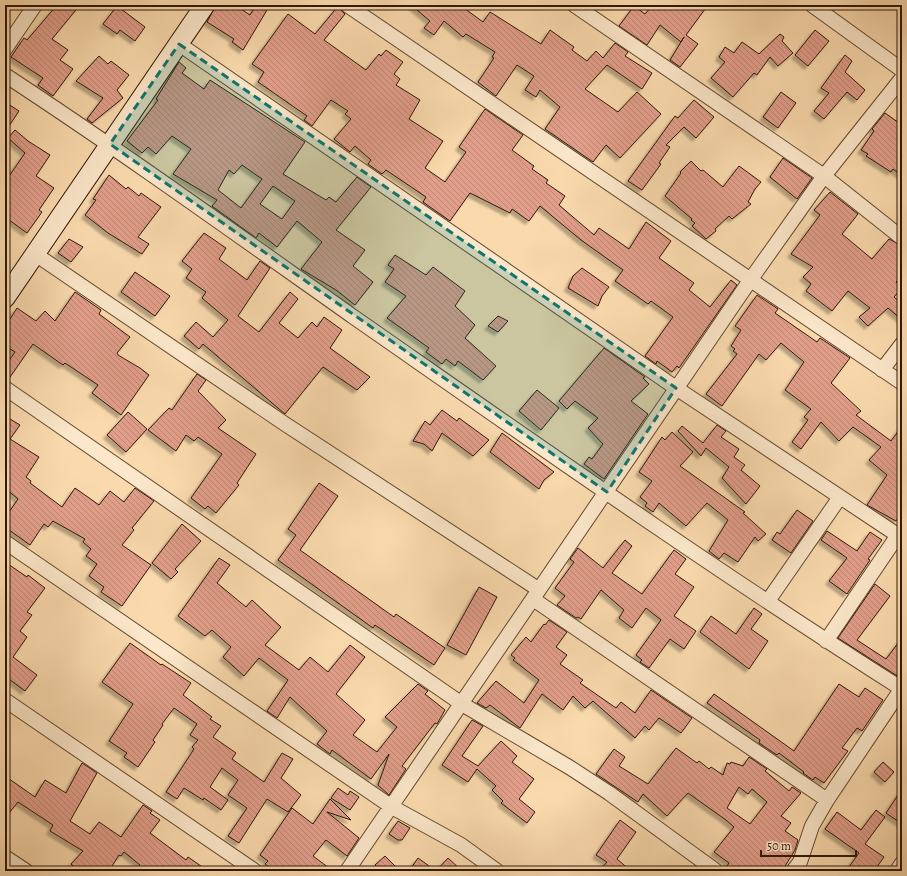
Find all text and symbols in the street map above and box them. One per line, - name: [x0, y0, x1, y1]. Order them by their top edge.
- scale bar: [761, 832, 856, 858]
- text: 50 m: [767, 838, 791, 854]

